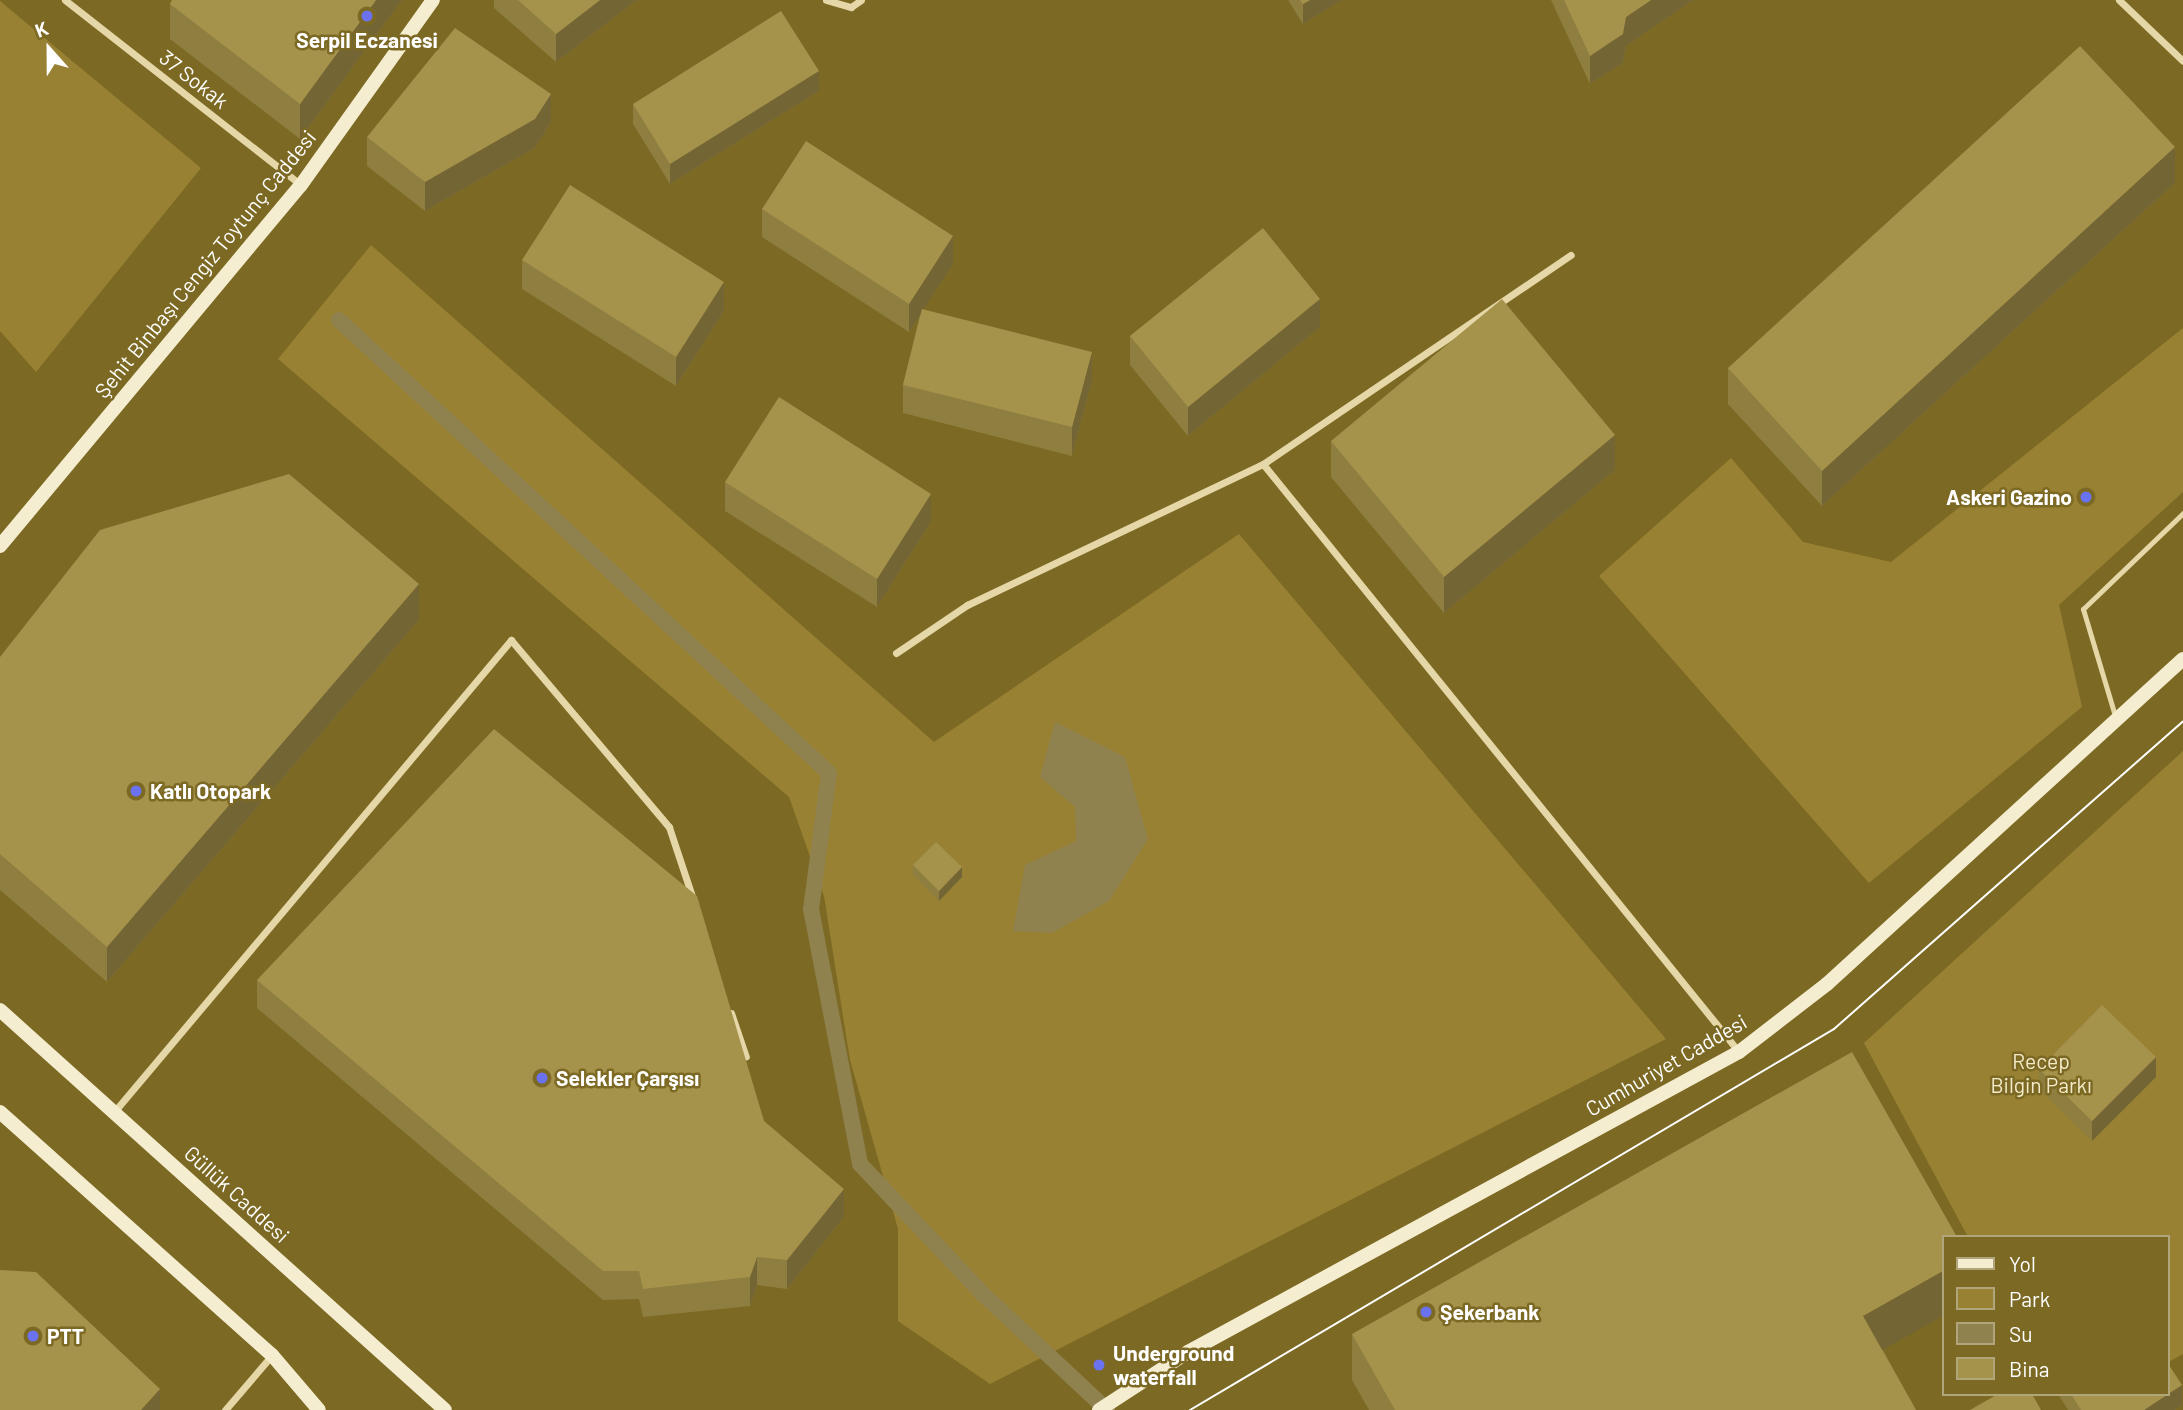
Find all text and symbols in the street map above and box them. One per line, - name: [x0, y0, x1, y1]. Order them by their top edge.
- marker: Serpil Eczanesi: [359, 8, 375, 24]
- north arrow: [14, 14, 84, 84]
- text: K: [32, 16, 51, 42]
- place label: Serpil Eczanesi: [296, 27, 438, 53]
- street label: 37 Sokak: [155, 44, 233, 114]
- street label: Şehit Binbaşı Cengiz Toytunç Caddesi: [89, 125, 321, 403]
- place label: Askeri Gazino: [1946, 484, 2072, 510]
- marker: Askeri Gazino: [2078, 489, 2094, 505]
- place label: Katlı Otopark: [150, 778, 271, 804]
- marker: Katlı Otopark: [128, 783, 144, 799]
- street label: Cumhuriyet Caddesi: [1581, 1009, 1751, 1121]
- park label: Recep Bilgin Parkı: [1990, 1048, 2092, 1098]
- place label: Selekler Çarşısı: [556, 1065, 699, 1091]
- marker: Selekler Çarşısı: [534, 1070, 550, 1086]
- street label: Güllük Caddesi: [179, 1140, 295, 1248]
- legend: [1941, 1235, 2169, 1396]
- text: Yol: [2009, 1251, 2036, 1276]
- text: Park: [2009, 1286, 2050, 1311]
- place label: Şekerbank: [1440, 1299, 1539, 1325]
- marker: Şekerbank: [1418, 1304, 1434, 1320]
- text: Su: [2009, 1321, 2033, 1346]
- place label: PTT: [47, 1323, 84, 1349]
- marker: PTT: [25, 1328, 41, 1344]
- place label: Underground waterfall: [1113, 1340, 1234, 1390]
- text: Bina: [2009, 1356, 2050, 1381]
- marker: Underground waterfall: [1091, 1357, 1107, 1373]

